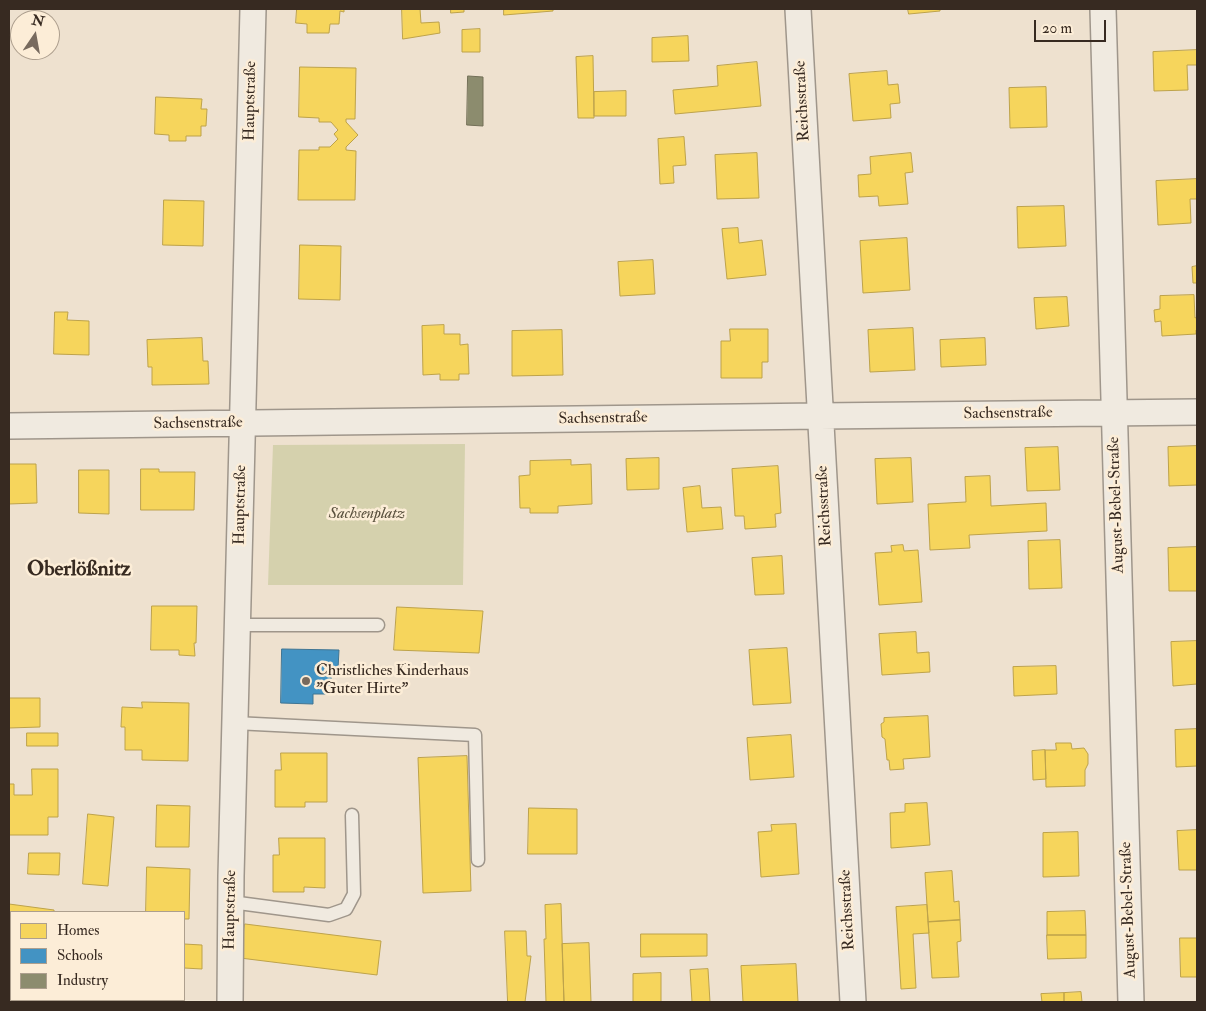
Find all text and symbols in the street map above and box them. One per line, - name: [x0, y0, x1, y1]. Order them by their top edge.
- north arrow: [10, 10, 60, 60]
- scale bar: [1036, 10, 1108, 42]
- text: N: [30, 11, 46, 30]
- text: 20 m: [1042, 19, 1072, 38]
- street label: Reichsstraße: [791, 60, 815, 142]
- street label: Hauptstraße: [241, 61, 261, 141]
- street label: Sachsenstraße: [963, 404, 1053, 424]
- street label: Sachsenstraße: [558, 409, 648, 429]
- street label: Sachsenstraße: [153, 414, 243, 434]
- street label: August-Bebel-Straße: [1105, 436, 1129, 574]
- street label: Hauptstraße: [231, 465, 251, 545]
- street label: Reichsstraße: [813, 465, 837, 547]
- park label: Sachsenplatz: [329, 505, 405, 525]
- district label: Oberlößnitz: [27, 557, 131, 583]
- place label: Christliches Kinderhaus "Guter Hirte": [316, 662, 468, 700]
- marker: Christliches Kinderhaus "Guter Hirte": [300, 675, 312, 687]
- street label: August-Bebel-Straße: [1117, 841, 1141, 979]
- street label: Reichsstraße: [836, 869, 860, 951]
- street label: Hauptstraße: [221, 870, 241, 950]
- legend: [10, 911, 185, 1001]
- text: Homes: [57, 921, 99, 940]
- text: Schools: [57, 946, 103, 965]
- text: Industry: [57, 971, 108, 990]

